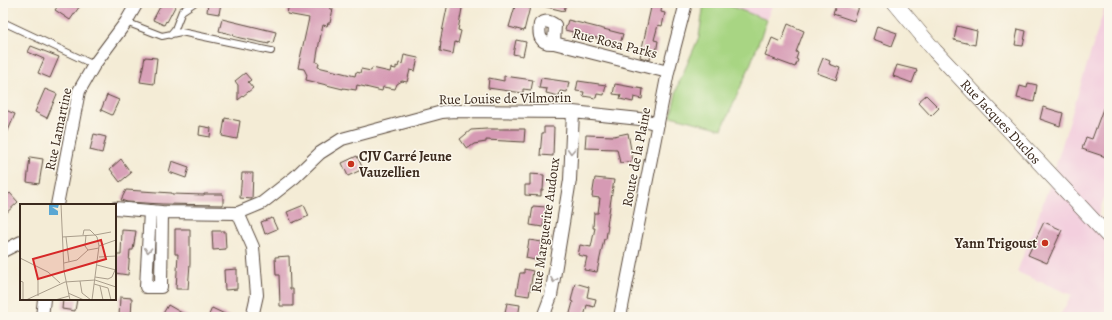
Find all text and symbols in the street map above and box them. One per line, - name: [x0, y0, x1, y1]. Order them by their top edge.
- street label: Rue Rosa Parks: [571, 24, 659, 63]
- street label: Rue Jacques Duclos: [956, 75, 1045, 169]
- street label: Rue Lamartine: [40, 86, 77, 172]
- street label: Rue Louise de Vilmorin: [439, 88, 572, 109]
- street label: Route de la Plaine: [618, 106, 655, 209]
- place label: CJV Carré Jeune Vauzellien: [358, 147, 452, 182]
- one-way arrow: [567, 148, 575, 154]
- street label: Rue Marguerite Audoux: [527, 156, 564, 294]
- marker: CJV Carré Jeune Vauzellien: [346, 159, 356, 169]
- inset map: [20, 204, 116, 300]
- place label: Yann Trigoust: [954, 234, 1037, 253]
- marker: Yann Trigoust: [1040, 238, 1050, 248]
- one-way arrow: [144, 247, 152, 253]
- one-way arrow: [550, 276, 559, 283]

